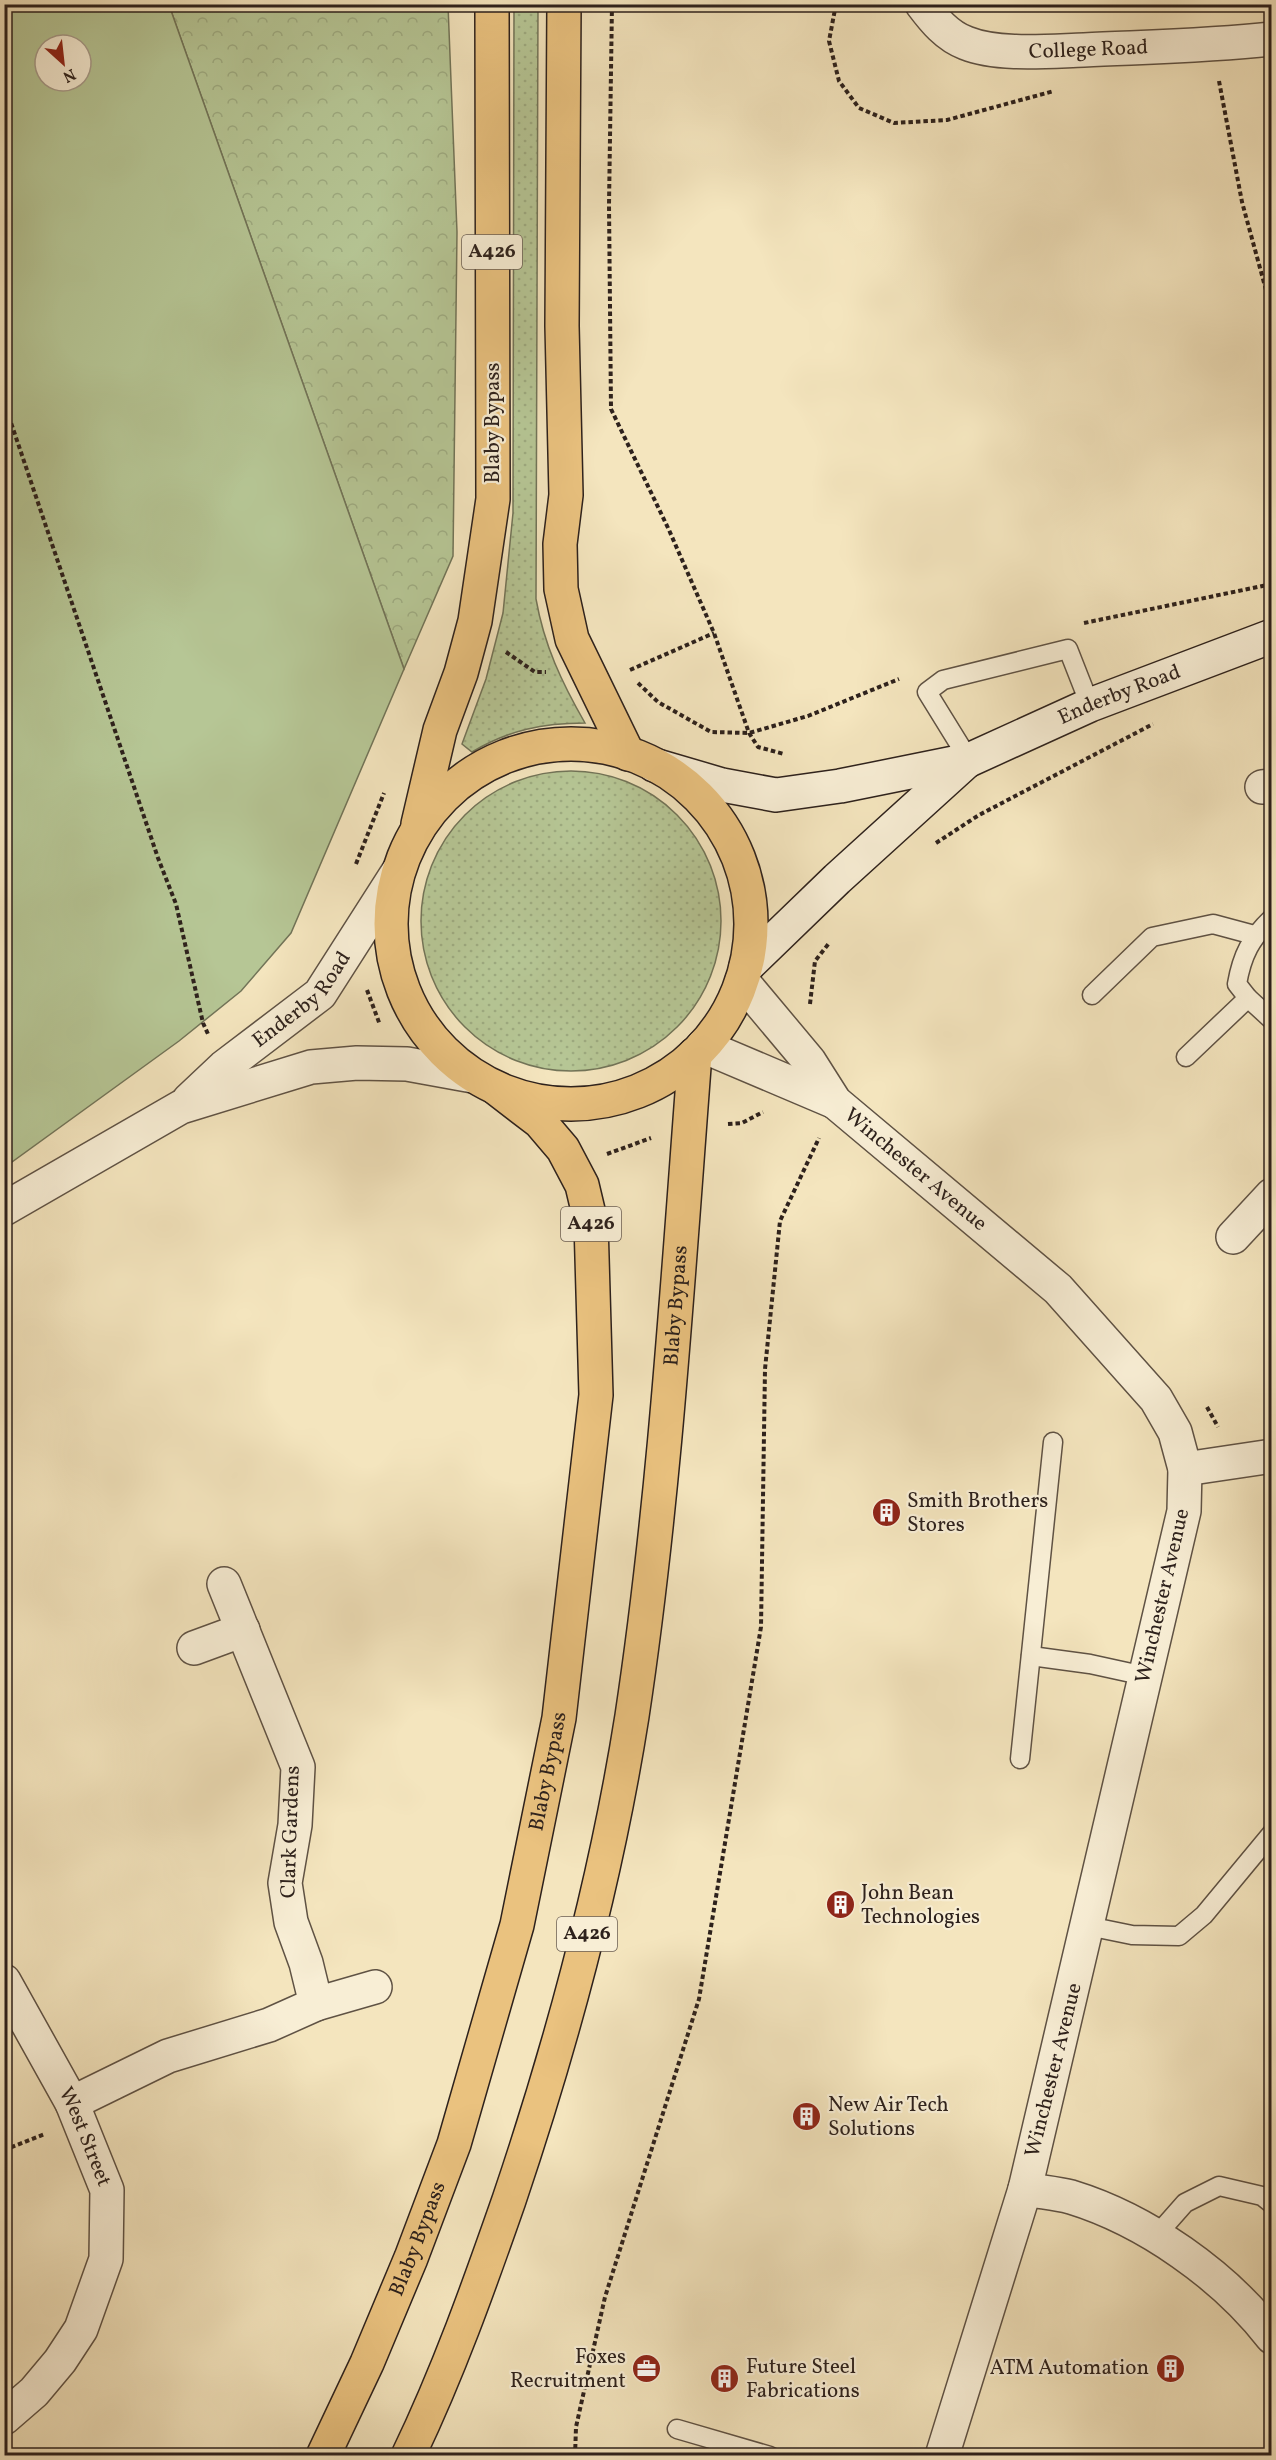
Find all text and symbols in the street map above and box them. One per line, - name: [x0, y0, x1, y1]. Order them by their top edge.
- north arrow: [33, 33, 93, 93]
- street label: College Road: [1029, 33, 1149, 66]
- text: N: [58, 62, 79, 87]
- road number: A426: [462, 235, 522, 269]
- street label: Blaby Bypass: [479, 363, 508, 483]
- street label: Enderby Road: [1053, 657, 1185, 732]
- street label: Enderby Road: [246, 946, 358, 1055]
- street label: Winchester Avenue: [838, 1101, 993, 1238]
- road number: A426: [561, 1207, 621, 1241]
- street label: Blaby Bypass: [657, 1244, 695, 1367]
- place label: Smith Brothers Stores: [907, 1487, 1048, 1540]
- building icon: Smith Brothers Stores: [870, 1497, 902, 1529]
- street label: Winchester Avenue: [1129, 1506, 1197, 1686]
- street label: Blaby Bypass: [522, 1711, 574, 1834]
- street label: Clark Gardens: [274, 1765, 308, 1899]
- place label: John Bean Technologies: [861, 1879, 980, 1932]
- building icon: John Bean Technologies: [824, 1889, 856, 1921]
- road number: A426: [557, 1917, 617, 1951]
- street label: Winchester Avenue: [1018, 1980, 1090, 2160]
- street label: West Street: [51, 2082, 119, 2191]
- place label: New Air Tech Solutions: [828, 2091, 949, 2144]
- building icon: New Air Tech Solutions: [791, 2101, 823, 2133]
- street label: Blaby Bypass: [382, 2177, 453, 2301]
- place label: Foxes Recruitment: [510, 2343, 626, 2396]
- building icon: ATM Automation: [1154, 2352, 1186, 2384]
- office icon: Foxes Recruitment: [631, 2353, 663, 2385]
- place label: Future Steel Fabrications: [746, 2353, 860, 2406]
- place label: ATM Automation: [990, 2354, 1149, 2383]
- building icon: Future Steel Fabrications: [709, 2363, 741, 2395]

